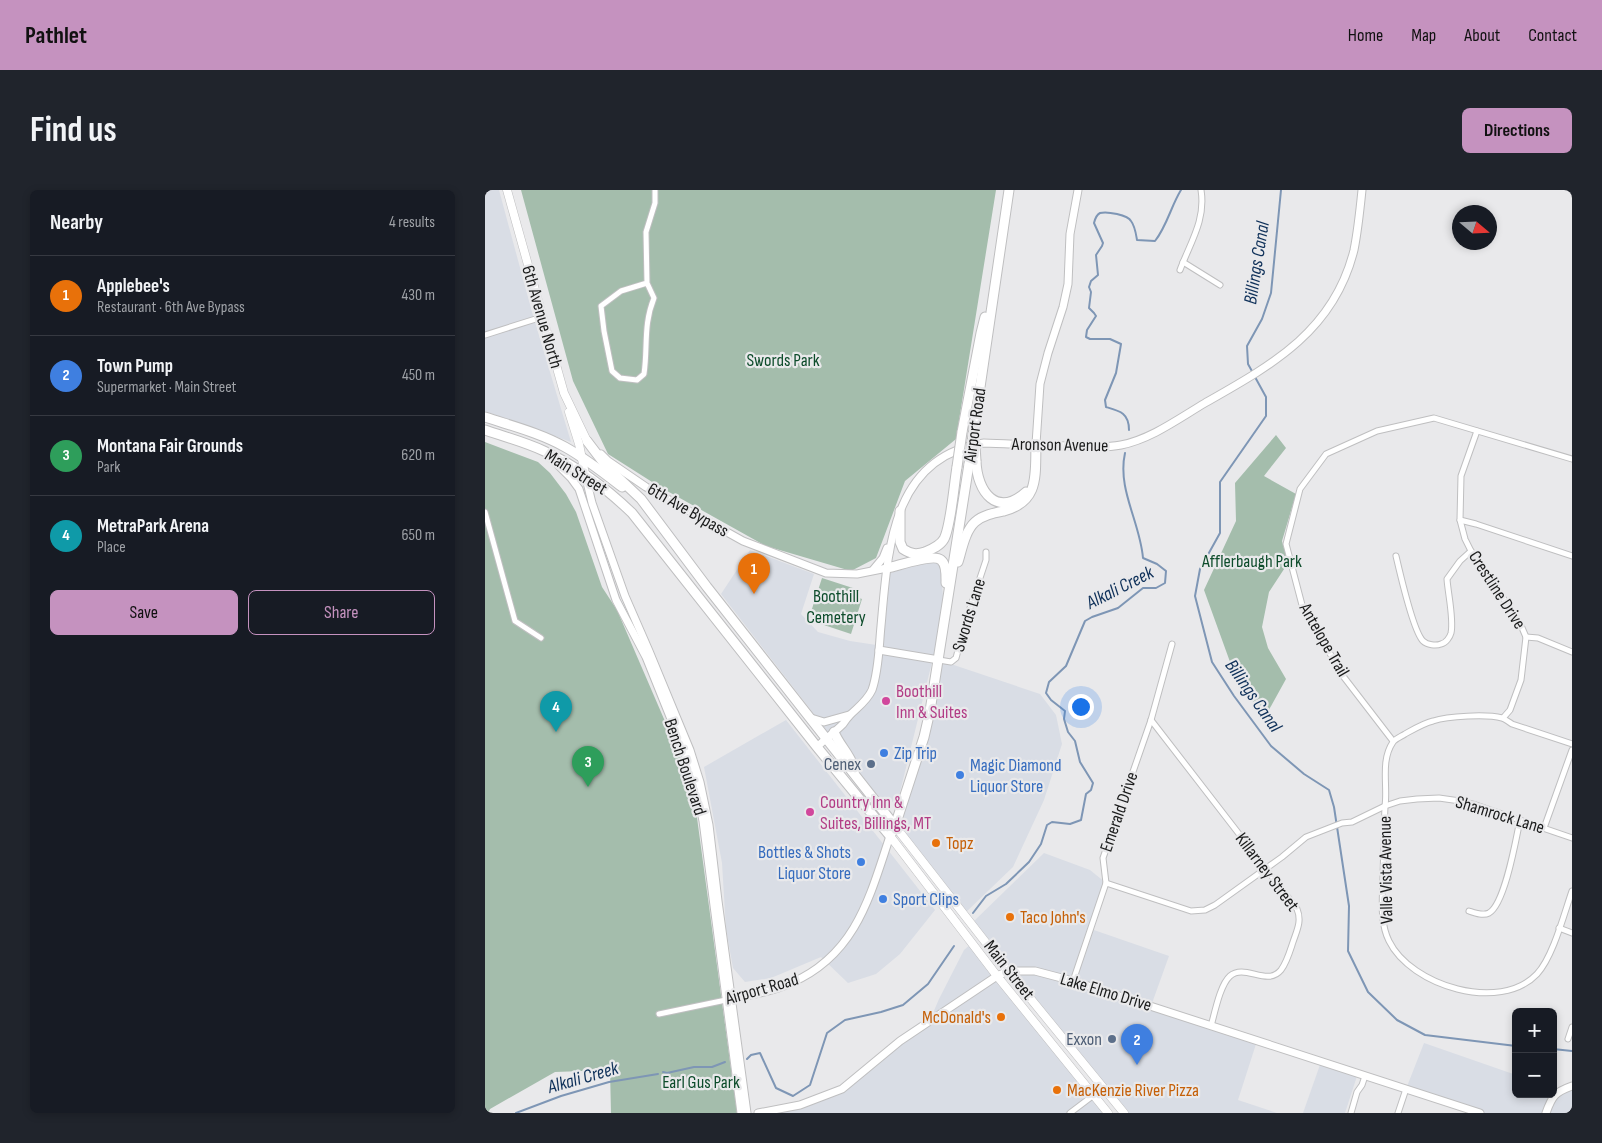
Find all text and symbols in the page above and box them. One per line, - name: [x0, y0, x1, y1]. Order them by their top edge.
- text: Pathlet: [25, 21, 87, 50]
- text: Home: [1348, 25, 1383, 46]
- text: Map: [1411, 25, 1436, 46]
- text: About: [1464, 25, 1500, 46]
- text: Contact: [1528, 25, 1577, 46]
- button: Directions: [1462, 108, 1572, 153]
- text: Find us: [30, 109, 117, 152]
- north arrow: [1452, 205, 1497, 250]
- text: Nearby: [50, 210, 103, 235]
- text: 4 results: [389, 213, 435, 232]
- water label: Billings Canal: [1239, 219, 1275, 306]
- street label: 6th Avenue North: [517, 263, 567, 371]
- text: Applebee's: [97, 275, 170, 298]
- text: 1: [63, 286, 69, 305]
- text: 430 m: [402, 286, 435, 305]
- text: Restaurant · 6th Ave Bypass: [97, 298, 245, 317]
- park label: Swords Park: [746, 350, 820, 371]
- text: Town Pump: [97, 355, 173, 378]
- text: 2: [62, 366, 70, 385]
- text: 450 m: [402, 366, 435, 385]
- text: Supermarket · Main Street: [97, 378, 236, 397]
- street label: Airport Road: [959, 386, 991, 465]
- street label: Aronson Avenue: [1011, 434, 1108, 456]
- text: Montana Fair Grounds: [97, 435, 243, 458]
- street label: Main Street: [541, 445, 611, 500]
- text: 3: [62, 446, 70, 465]
- text: 620 m: [401, 446, 435, 465]
- text: Park: [97, 458, 120, 477]
- street label: 6th Ave Bypass: [644, 478, 732, 542]
- text: MetraPark Arena: [97, 515, 209, 538]
- text: 4: [62, 526, 70, 545]
- text: 650 m: [402, 526, 435, 545]
- text: Place: [97, 538, 126, 557]
- street label: Crestline Drive: [1464, 547, 1530, 633]
- park label: Afflerbaugh Park: [1201, 551, 1302, 572]
- pin: 1: [738, 553, 770, 594]
- water label: Alkali Creek: [1082, 561, 1158, 615]
- street label: Swords Lane: [948, 576, 990, 654]
- park label: Boothill Cemetery: [806, 586, 866, 628]
- button: Save: [50, 590, 238, 635]
- button: Share: [248, 590, 435, 635]
- street label: Antelope Trail: [1294, 599, 1353, 680]
- water label: Billings Canal: [1220, 655, 1287, 737]
- place label: Boothill Inn & Suites: [896, 681, 967, 723]
- pin: 4: [540, 691, 572, 732]
- your location: [1068, 694, 1094, 720]
- marker: Boothill Inn & Suites: [880, 695, 892, 707]
- street label: Bench Boulevard: [660, 716, 710, 818]
- place label: Zip Trip: [894, 743, 937, 764]
- pin: 3: [572, 746, 604, 787]
- marker: Zip Trip: [878, 747, 890, 759]
- place label: Cenex: [824, 754, 861, 775]
- place label: Magic Diamond Liquor Store: [970, 755, 1062, 797]
- marker: Cenex: [865, 758, 877, 770]
- marker: Magic Diamond Liquor Store: [954, 769, 966, 781]
- street label: Emerald Drive: [1096, 769, 1142, 855]
- place label: Country Inn & Suites, Billings, MT: [820, 792, 931, 834]
- street label: Shamrock Lane: [1453, 792, 1547, 838]
- marker: Country Inn & Suites, Billings, MT: [804, 806, 816, 818]
- street label: Valle Vista Avenue: [1375, 816, 1397, 924]
- street label: Killarney Street: [1231, 829, 1304, 916]
- place label: Topz: [946, 833, 974, 854]
- marker: Topz: [930, 837, 942, 849]
- place label: Bottles & Shots Liquor Store: [758, 842, 851, 884]
- marker: Bottles & Shots Liquor Store: [855, 856, 867, 868]
- place label: Sport Clips: [893, 889, 959, 910]
- marker: Sport Clips: [877, 893, 889, 905]
- place label: Taco John's: [1020, 907, 1086, 928]
- marker: Taco John's: [1004, 911, 1016, 923]
- street label: Main Street: [979, 936, 1039, 1004]
- street label: Lake Elmo Drive: [1058, 968, 1154, 1016]
- street label: Airport Road: [722, 969, 801, 1010]
- place label: McDonald's: [922, 1007, 991, 1028]
- map controls: [1512, 1008, 1557, 1098]
- button: +: [1512, 1008, 1557, 1053]
- marker: McDonald's: [995, 1011, 1007, 1023]
- pin: 2: [1121, 1024, 1153, 1065]
- place label: Exxon: [1066, 1029, 1102, 1050]
- marker: Exxon: [1106, 1033, 1118, 1045]
- button: −: [1512, 1053, 1557, 1098]
- water label: Alkali Creek: [544, 1057, 622, 1099]
- park label: Earl Gus Park: [662, 1072, 740, 1093]
- place label: MacKenzie River Pizza: [1067, 1080, 1199, 1101]
- marker: MacKenzie River Pizza: [1051, 1084, 1063, 1096]

